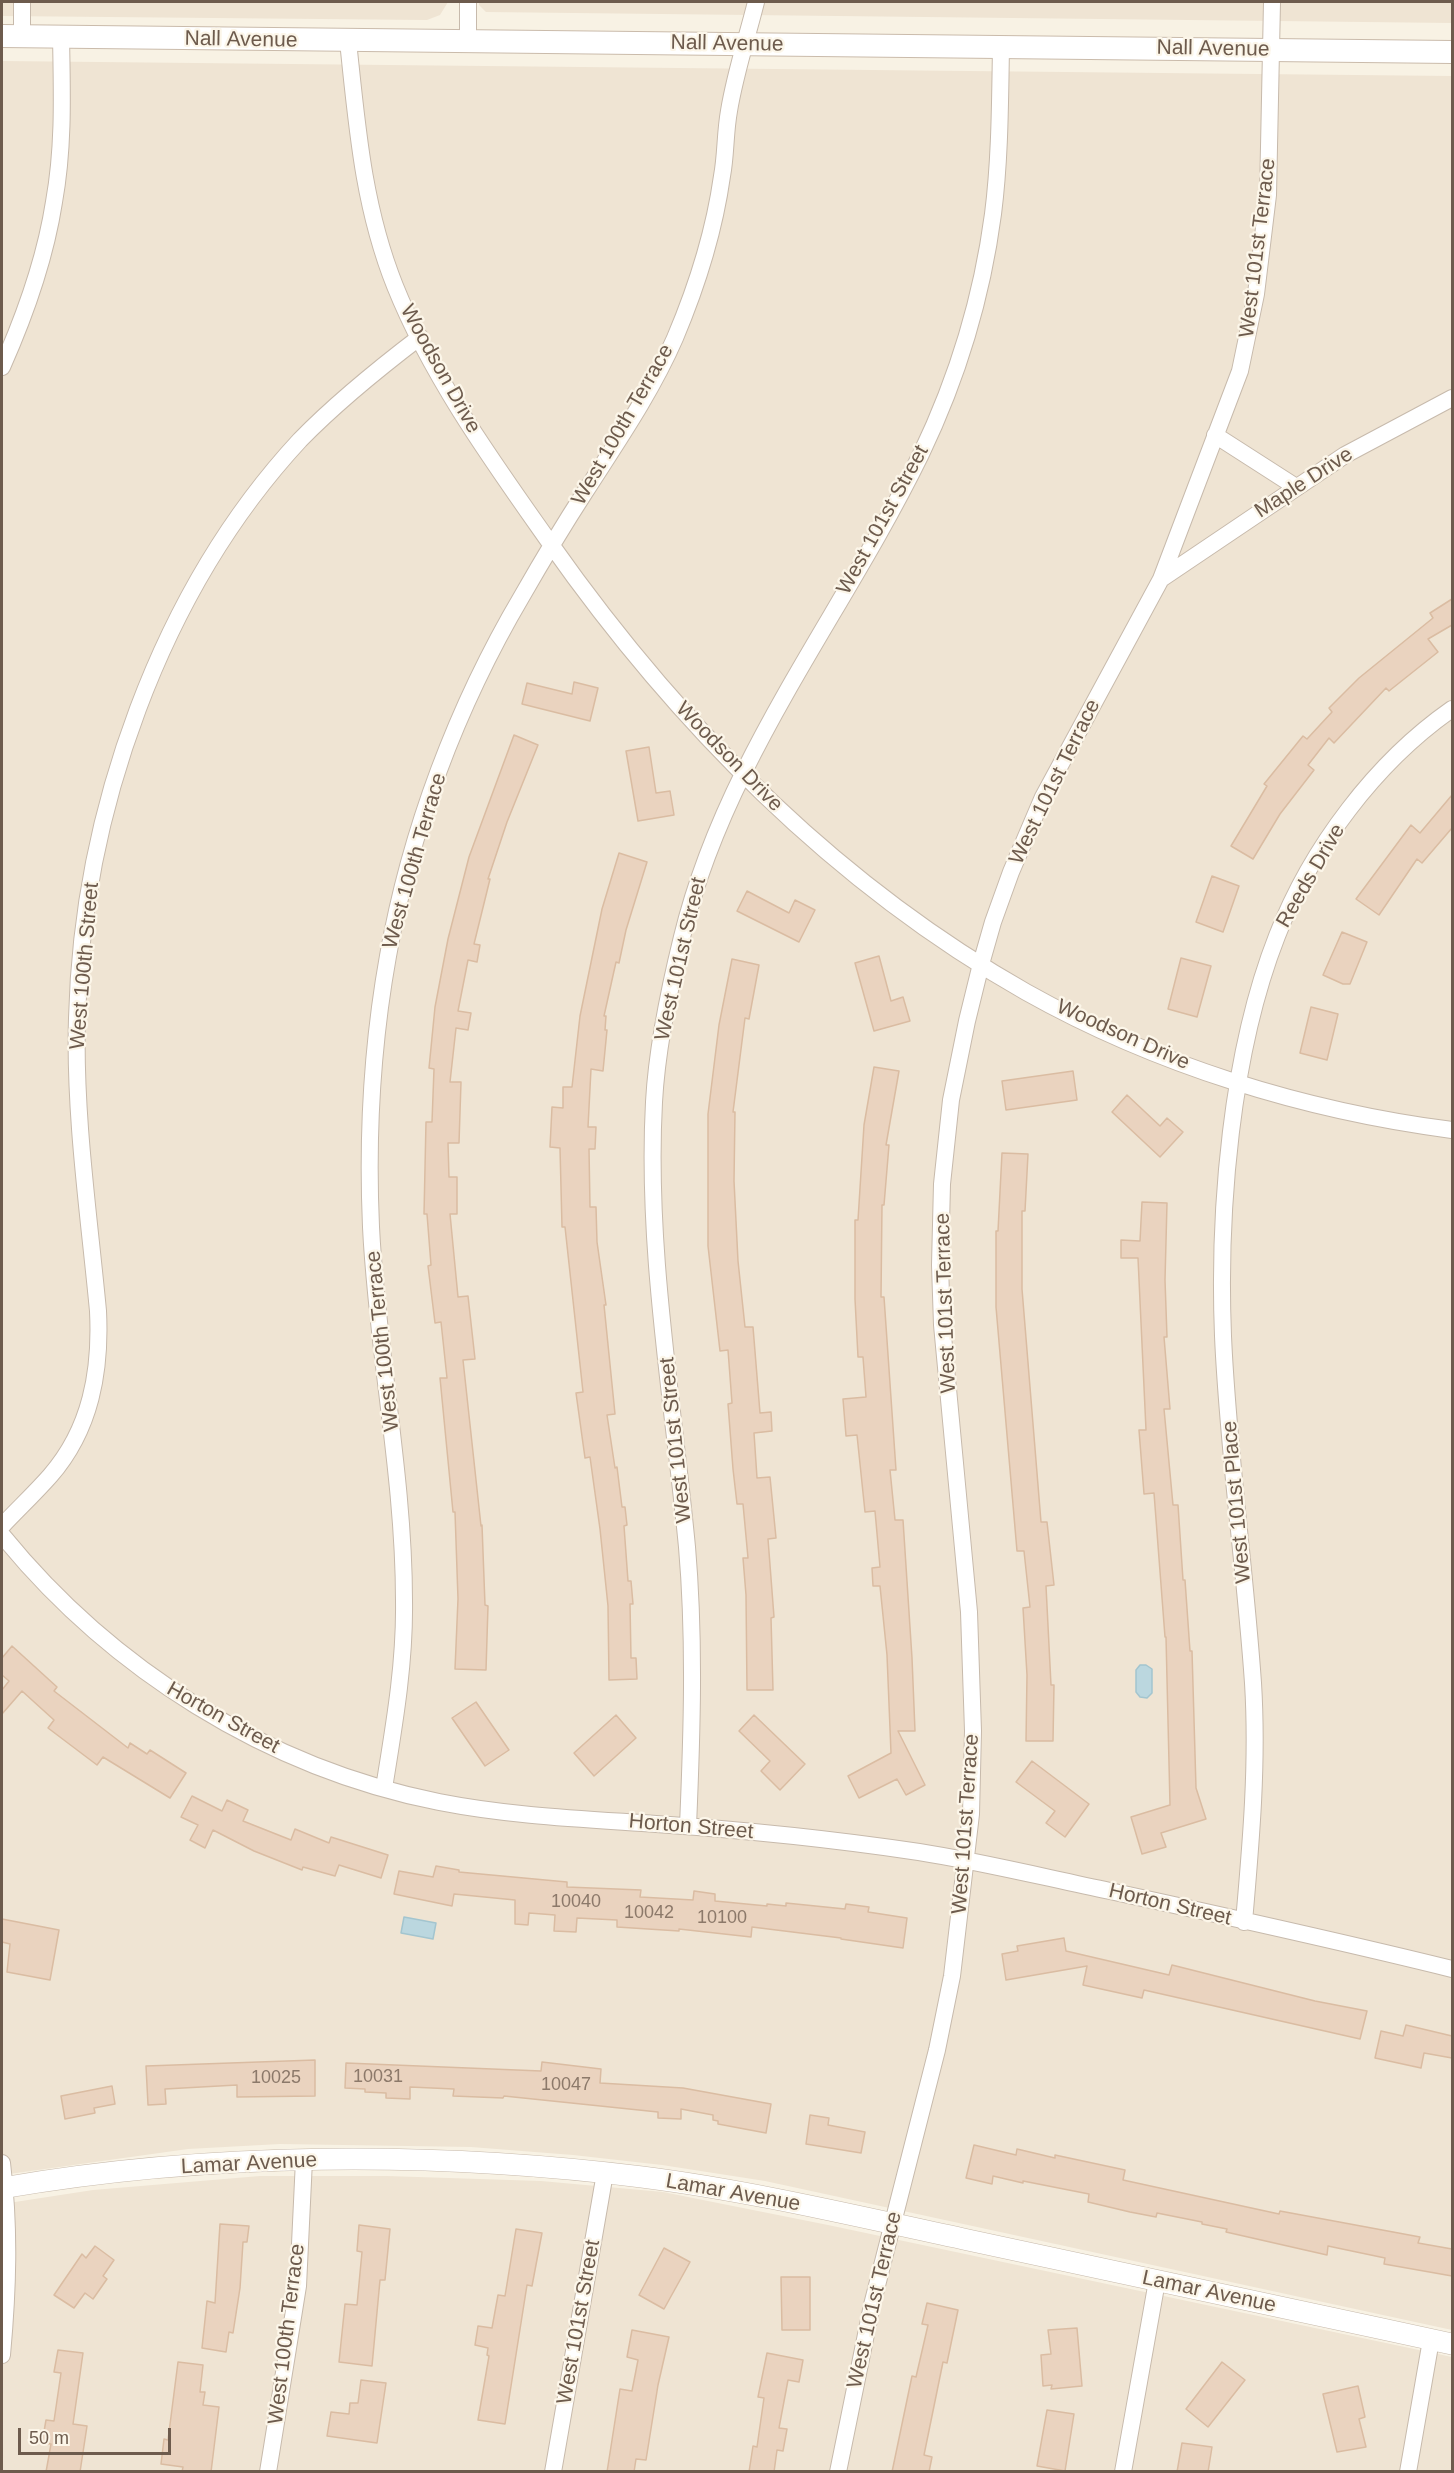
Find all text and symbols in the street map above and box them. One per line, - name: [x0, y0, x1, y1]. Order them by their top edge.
- street label: Nall Avenue: [184, 26, 298, 54]
- street label: Nall Avenue: [670, 30, 784, 58]
- street label: Nall Avenue: [1156, 35, 1270, 63]
- street label: West 101st Terrace: [1234, 157, 1282, 339]
- street label: Woodson Drive: [394, 300, 486, 438]
- street label: West 100th Terrace: [567, 340, 679, 510]
- street label: West 101st Street: [832, 441, 934, 599]
- street label: Maple Drive: [1250, 442, 1358, 524]
- street label: West 101st Terrace: [1004, 695, 1106, 869]
- street label: Woodson Drive: [670, 697, 788, 817]
- street label: West 100th Terrace: [378, 770, 452, 952]
- street label: Reeds Drive: [1271, 820, 1351, 932]
- street label: West 101st Street: [650, 875, 712, 1043]
- street label: West 100th Street: [65, 881, 105, 1051]
- street label: Woodson Drive: [1052, 994, 1194, 1076]
- street label: West 101st Terrace: [930, 1212, 962, 1394]
- street label: West 100th Terrace: [361, 1249, 405, 1433]
- street label: West 101st Street: [655, 1356, 697, 1524]
- street label: West 101st Place: [1217, 1420, 1257, 1584]
- street label: Horton Street: [162, 1677, 284, 1759]
- street label: West 101st Terrace: [947, 1733, 985, 1915]
- street label: Horton Street: [628, 1809, 754, 1845]
- street label: Horton Street: [1106, 1879, 1234, 1931]
- house number: 10040: [551, 1891, 601, 1913]
- house number: 10042: [624, 1902, 674, 1924]
- house number: 10100: [697, 1907, 747, 1929]
- house number: 10031: [353, 2066, 403, 2088]
- house number: 10025: [251, 2067, 301, 2089]
- house number: 10047: [541, 2074, 591, 2096]
- street label: Lamar Avenue: [180, 2148, 318, 2180]
- street label: Lamar Avenue: [664, 2169, 802, 2217]
- street label: West 101st Terrace: [842, 2209, 908, 2391]
- street label: West 101st Street: [552, 2238, 606, 2406]
- street label: West 100th Terrace: [263, 2242, 311, 2426]
- street label: Lamar Avenue: [1140, 2266, 1278, 2318]
- scale bar: [21, 2416, 174, 2454]
- text: 50 m: [29, 2428, 69, 2448]

